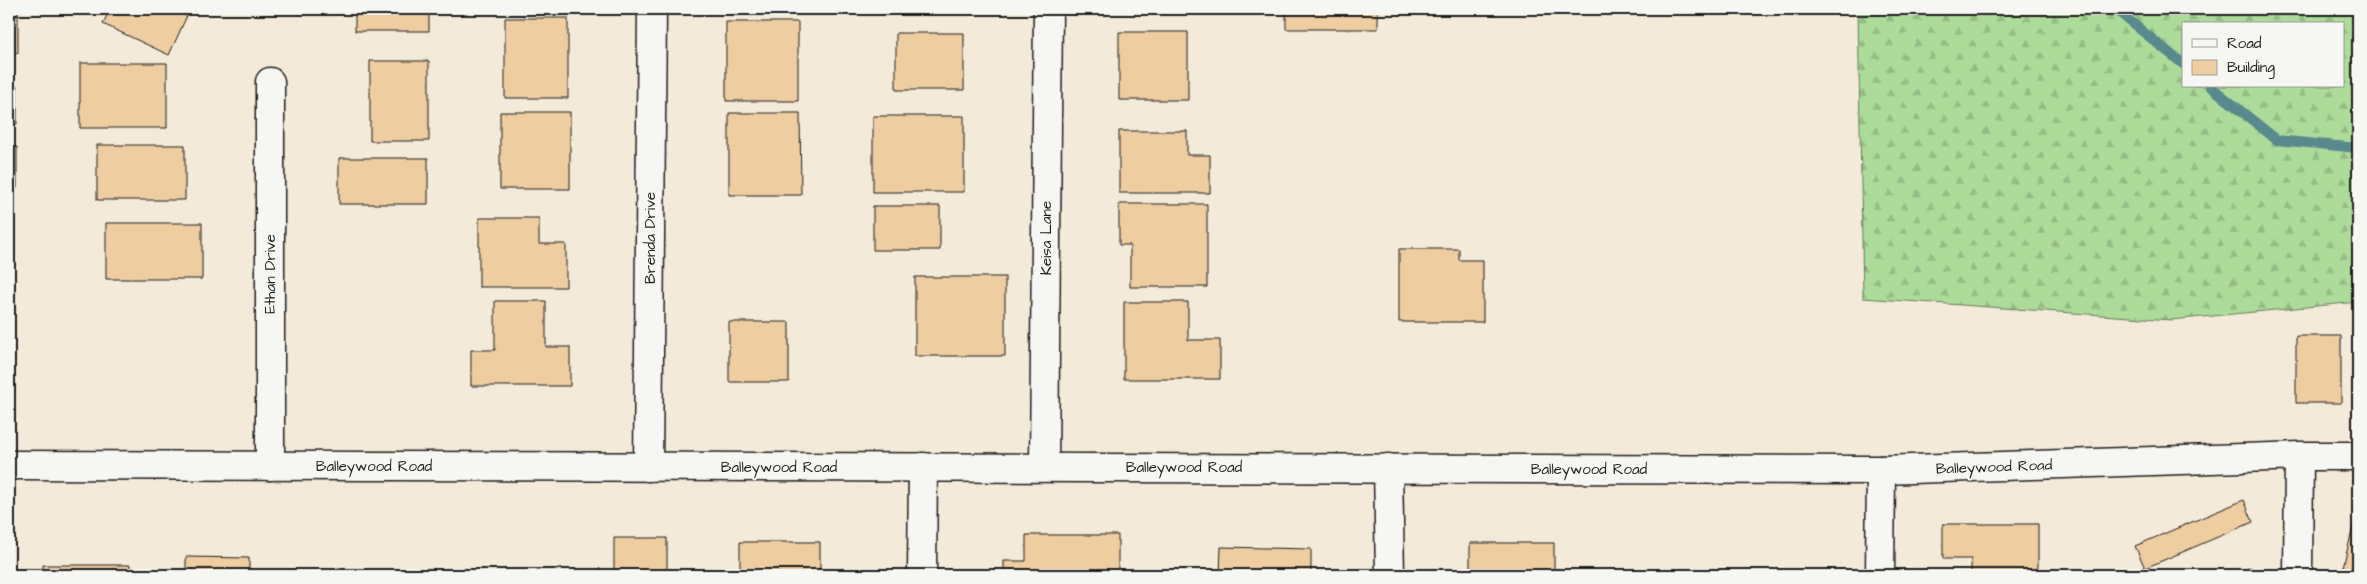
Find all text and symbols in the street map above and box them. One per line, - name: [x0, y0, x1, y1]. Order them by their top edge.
- legend: [2182, 22, 2344, 88]
- text: Road: [2227, 33, 2262, 54]
- text: Building: [2227, 57, 2275, 79]
- street label: Brenda Drive: [640, 192, 661, 284]
- street label: Keisa Lane: [1036, 201, 1057, 275]
- street label: Ethan Drive: [260, 234, 281, 314]
- street label: Balleywood Road: [1935, 454, 2053, 481]
- street label: Balleywood Road: [316, 456, 433, 478]
- street label: Balleywood Road: [721, 457, 838, 479]
- street label: Balleywood Road: [1126, 457, 1243, 479]
- street label: Balleywood Road: [1531, 459, 1648, 481]

